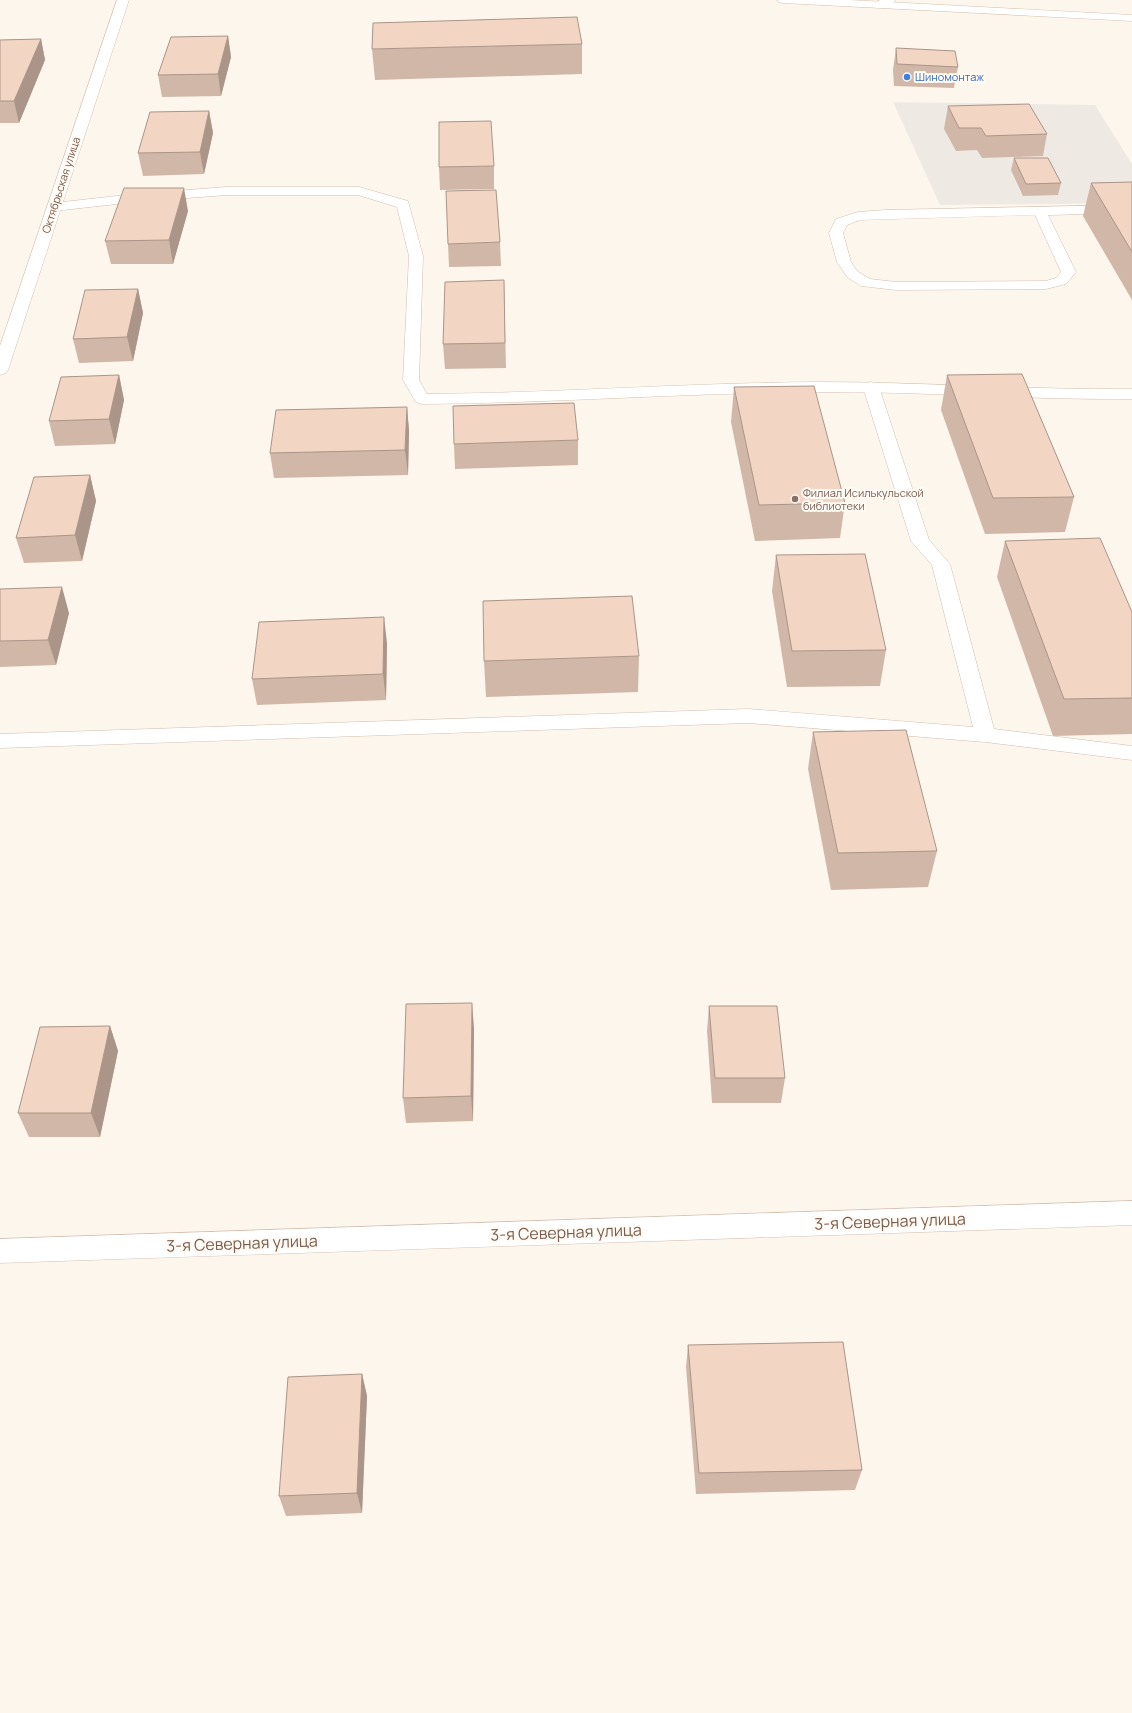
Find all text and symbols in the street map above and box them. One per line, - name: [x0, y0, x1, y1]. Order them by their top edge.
- place label: Шиномонтаж: [915, 69, 984, 84]
- marker: Шиномонтаж: [902, 72, 912, 82]
- street label: Октябрьская улица: [38, 135, 83, 235]
- place label: Филиал Исилькульской библиотеки: [803, 485, 924, 513]
- marker: Филиал Исилькульской библиотеки: [790, 494, 800, 504]
- street label: 3-я Северная улица: [814, 1207, 966, 1235]
- street label: 3-я Северная улица: [490, 1218, 642, 1246]
- street label: 3-я Северная улица: [166, 1229, 318, 1257]

